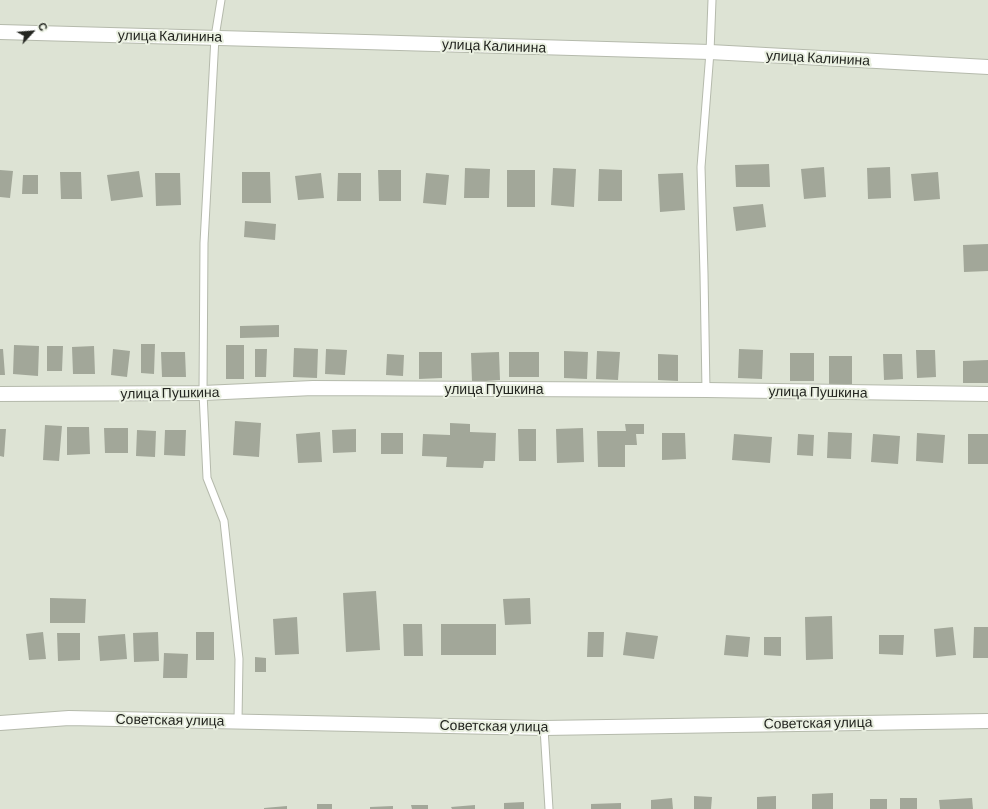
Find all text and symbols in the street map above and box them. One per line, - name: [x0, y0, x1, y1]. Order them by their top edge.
- north arrow: [12, 12, 52, 52]
- text: С: [36, 20, 51, 33]
- street label: улица Калинина: [118, 27, 222, 45]
- street label: улица Калинина: [442, 36, 546, 56]
- street label: улица Калинина: [765, 47, 871, 69]
- street label: улица Пушкина: [444, 381, 544, 397]
- street label: улица Пушкина: [768, 383, 868, 401]
- street label: улица Пушкина: [120, 384, 220, 402]
- street label: Советская улица: [115, 711, 225, 729]
- street label: Советская улица: [763, 714, 873, 732]
- street label: Советская улица: [439, 717, 549, 735]

